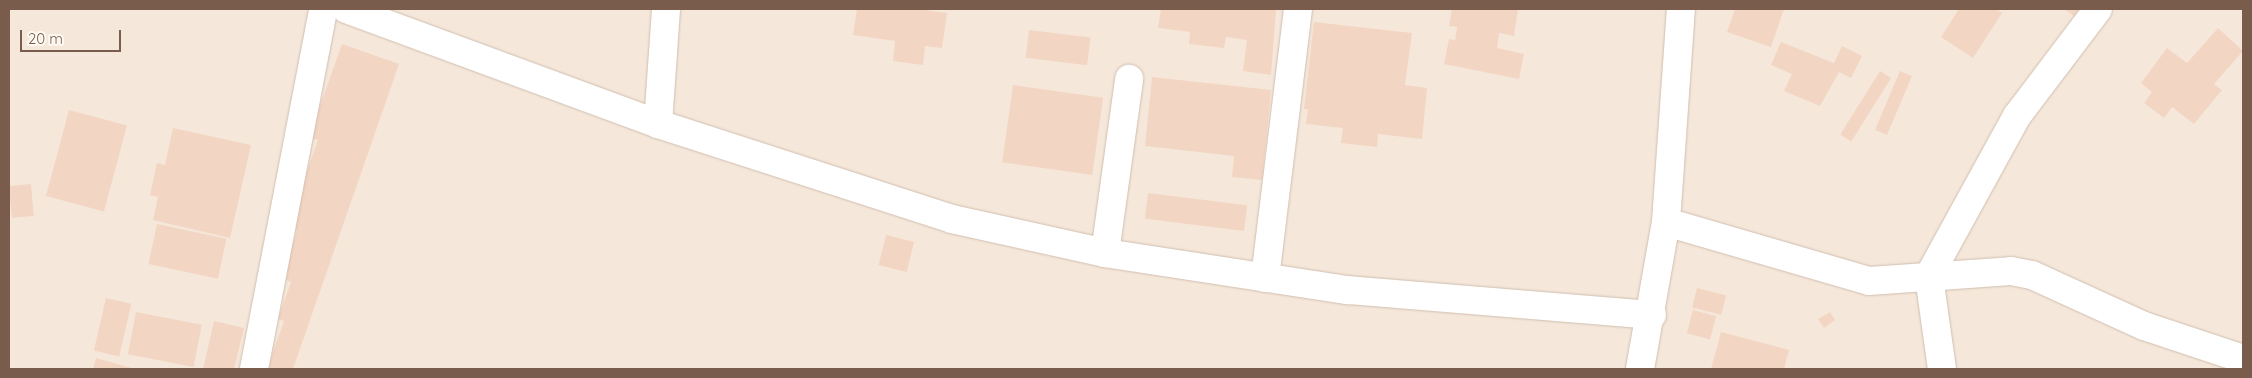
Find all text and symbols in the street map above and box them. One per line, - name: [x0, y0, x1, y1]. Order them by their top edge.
- scale bar: [22, 20, 124, 52]
- text: 20 m: [28, 29, 63, 48]

